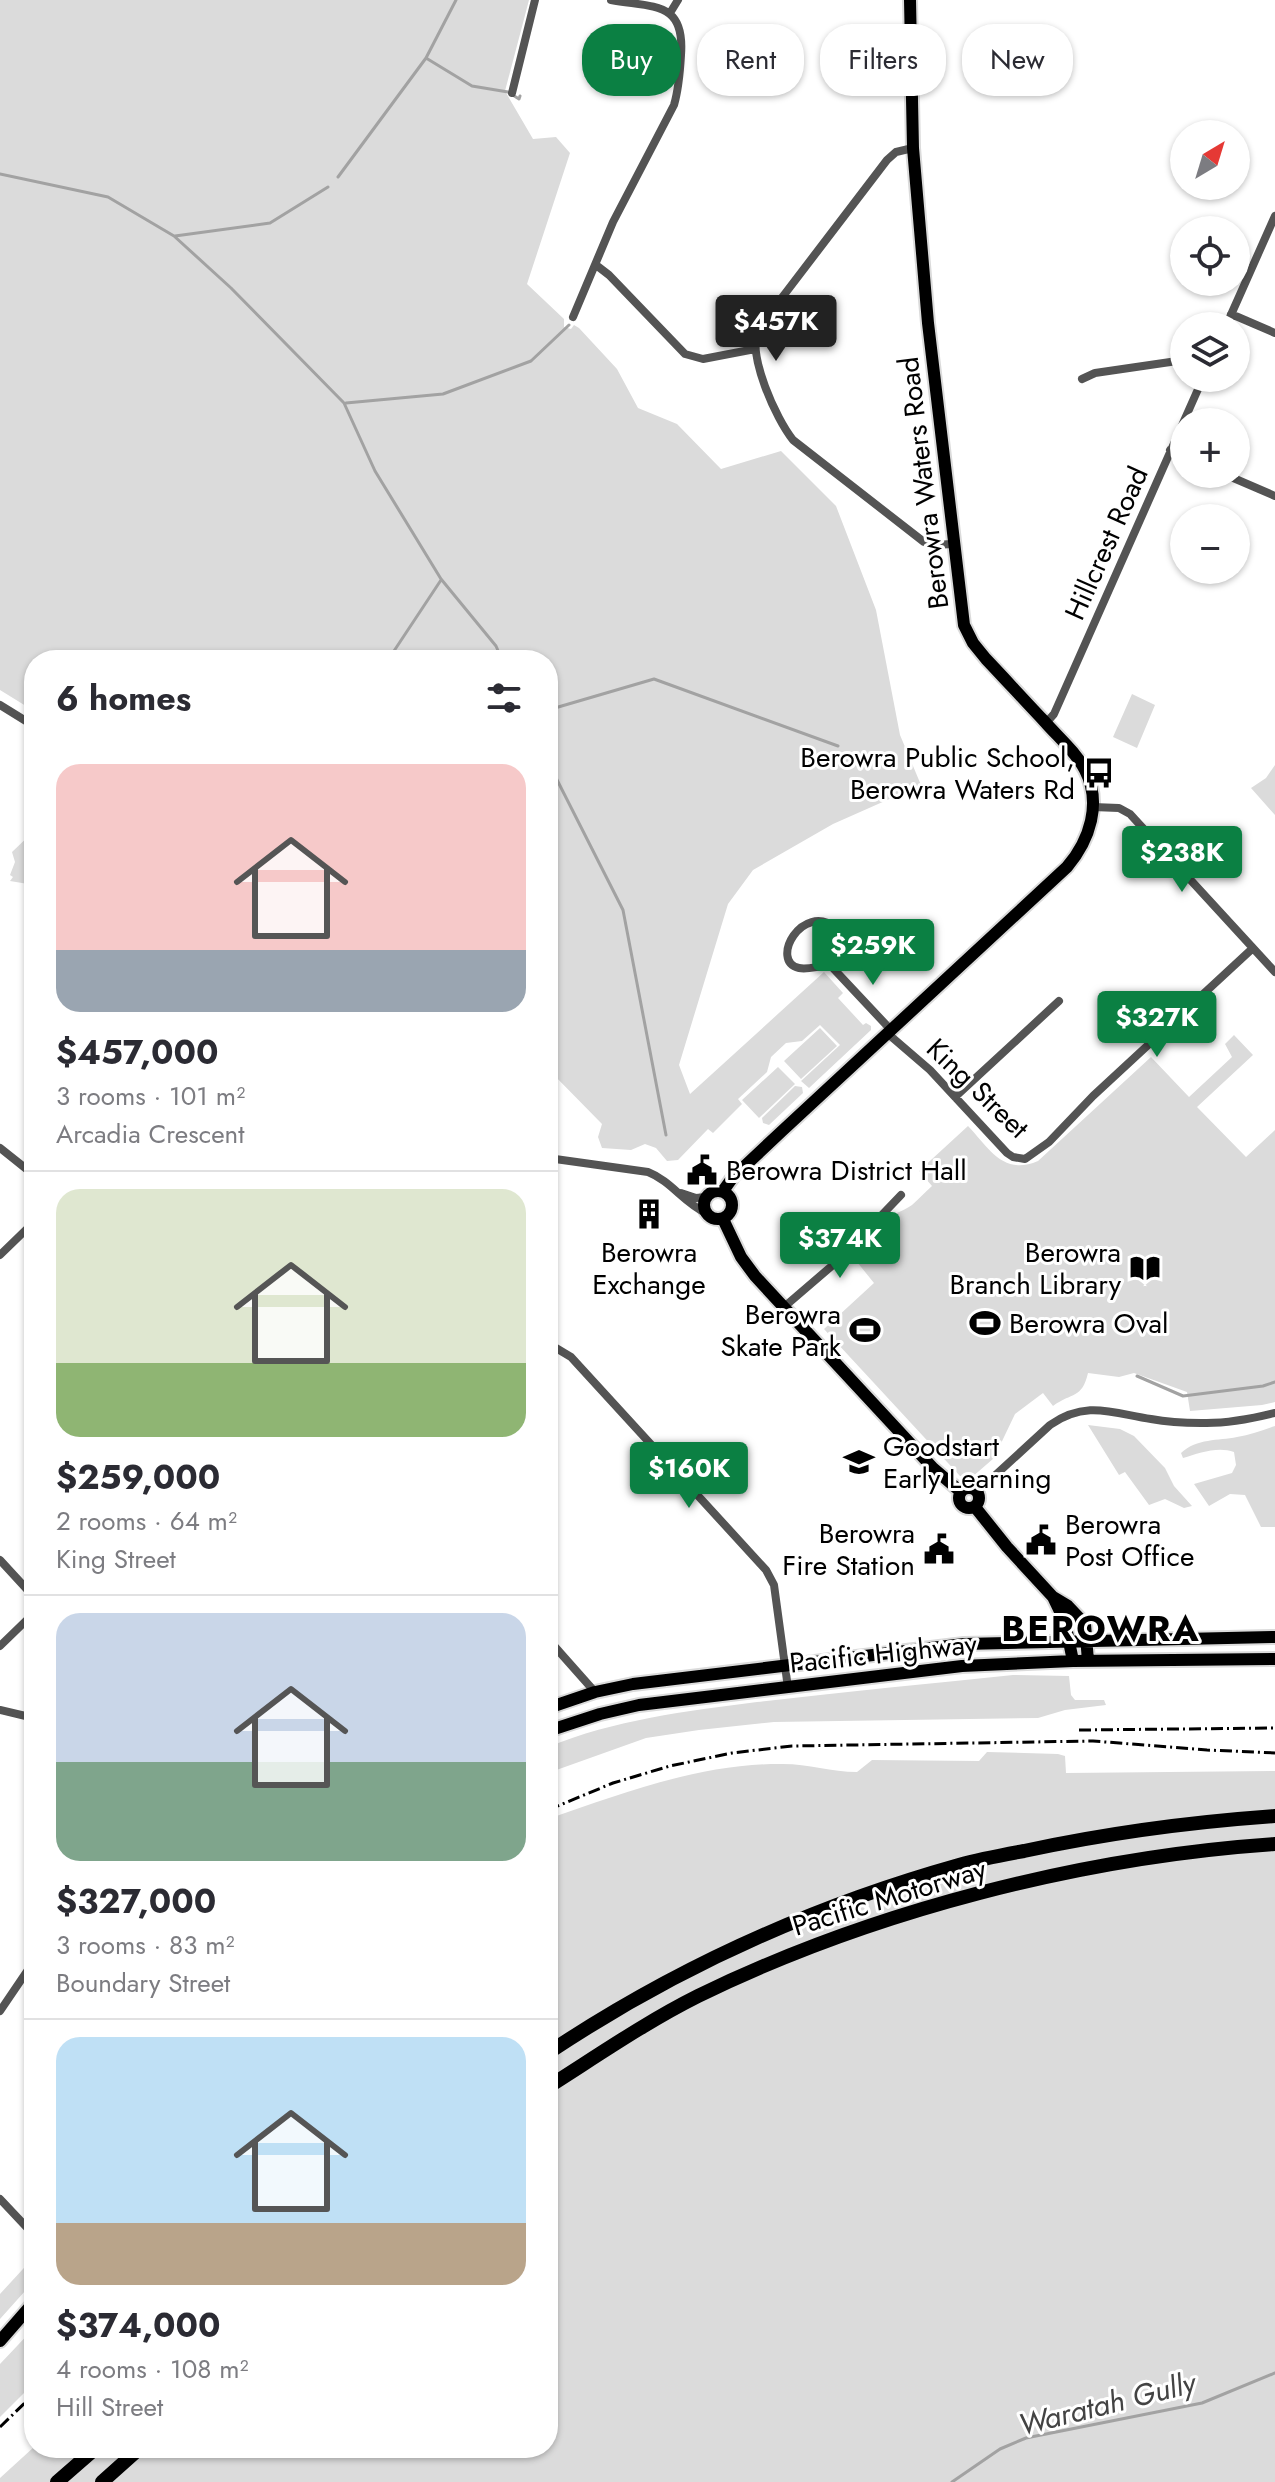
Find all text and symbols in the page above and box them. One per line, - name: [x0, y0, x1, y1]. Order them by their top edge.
- chip: Buy: [582, 24, 681, 96]
- chip: Rent: [697, 24, 804, 96]
- chip: Filters: [820, 24, 946, 96]
- chip: New: [962, 24, 1073, 96]
- north arrow: [1170, 120, 1250, 200]
- map controls: [1170, 120, 1250, 584]
- button: locate: [1170, 216, 1250, 296]
- pin: $457K: [720, 295, 832, 363]
- text: $457K: [734, 302, 818, 340]
- button: layers: [1170, 312, 1250, 392]
- street label: Berowra Waters Road: [888, 354, 959, 611]
- button: +: [1170, 408, 1250, 488]
- street label: Hillcrest Road: [1054, 460, 1159, 626]
- button: −: [1170, 504, 1250, 584]
- text: 6 homes: [56, 674, 191, 723]
- icon: filters: [482, 676, 526, 720]
- place label: Berowra Public School, Berowra Waters Rd: [800, 737, 1075, 810]
- bus stop icon: Berowra Public School, Berowra Waters Rd: [1082, 756, 1116, 790]
- icon: home: [219, 816, 363, 960]
- pin: $238K: [1126, 826, 1238, 894]
- text: $238K: [1140, 833, 1224, 871]
- pin: $259K: [817, 919, 929, 987]
- text: $259K: [830, 926, 916, 964]
- pin: $327K: [1101, 991, 1213, 1059]
- text: $327K: [1115, 998, 1199, 1036]
- text: $457,000: [56, 1028, 218, 1077]
- street label: King Street: [917, 1029, 1038, 1148]
- text: 3 rooms · 101 m²: [56, 1077, 245, 1115]
- text: Arcadia Crescent: [56, 1115, 244, 1153]
- place label: Berowra District Hall: [726, 1150, 967, 1191]
- public building icon: Berowra District Hall: [685, 1153, 719, 1187]
- building icon: Berowra Exchange: [632, 1197, 666, 1231]
- pin: $374K: [784, 1212, 896, 1280]
- text: $374K: [798, 1219, 882, 1257]
- place label: Berowra Exchange: [592, 1232, 706, 1305]
- place label: Berowra Branch Library: [949, 1232, 1122, 1305]
- icon: home: [219, 1241, 363, 1385]
- library icon: Berowra Branch Library: [1128, 1251, 1162, 1285]
- place label: Berowra Skate Park: [720, 1294, 842, 1367]
- place label: Berowra Oval: [1009, 1303, 1168, 1344]
- sports icon: Berowra Oval: [968, 1306, 1002, 1340]
- sports icon: Berowra Skate Park: [848, 1313, 882, 1347]
- place label: Goodstart Early Learning: [883, 1426, 1051, 1499]
- pin: $160K: [633, 1442, 745, 1510]
- school or university icon: Goodstart Early Learning: [842, 1445, 876, 1479]
- text: $160K: [648, 1449, 730, 1487]
- text: $259,000: [56, 1453, 220, 1502]
- text: 2 rooms · 64 m²: [56, 1502, 237, 1540]
- place label: Berowra Post Office: [1065, 1504, 1194, 1577]
- place label: Berowra Fire Station: [782, 1513, 915, 1586]
- public building icon: Berowra Post Office: [1024, 1523, 1058, 1557]
- public building icon: Berowra Fire Station: [922, 1532, 956, 1566]
- text: King Street: [56, 1540, 176, 1578]
- district label: BEROWRA: [1001, 1602, 1201, 1654]
- street label: Pacific Highway: [787, 1623, 979, 1684]
- icon: home: [219, 1665, 363, 1809]
- street label: Pacific Motorway: [787, 1848, 992, 1946]
- text: $327,000: [56, 1877, 216, 1926]
- text: 3 rooms · 83 m²: [56, 1926, 235, 1964]
- text: Boundary Street: [56, 1964, 230, 2002]
- icon: home: [219, 2089, 363, 2233]
- text: $374,000: [56, 2301, 221, 2350]
- text: 4 rooms · 108 m²: [56, 2350, 249, 2388]
- water label: Waratah Gully: [1014, 2360, 1202, 2446]
- text: Hill Street: [56, 2388, 163, 2426]

